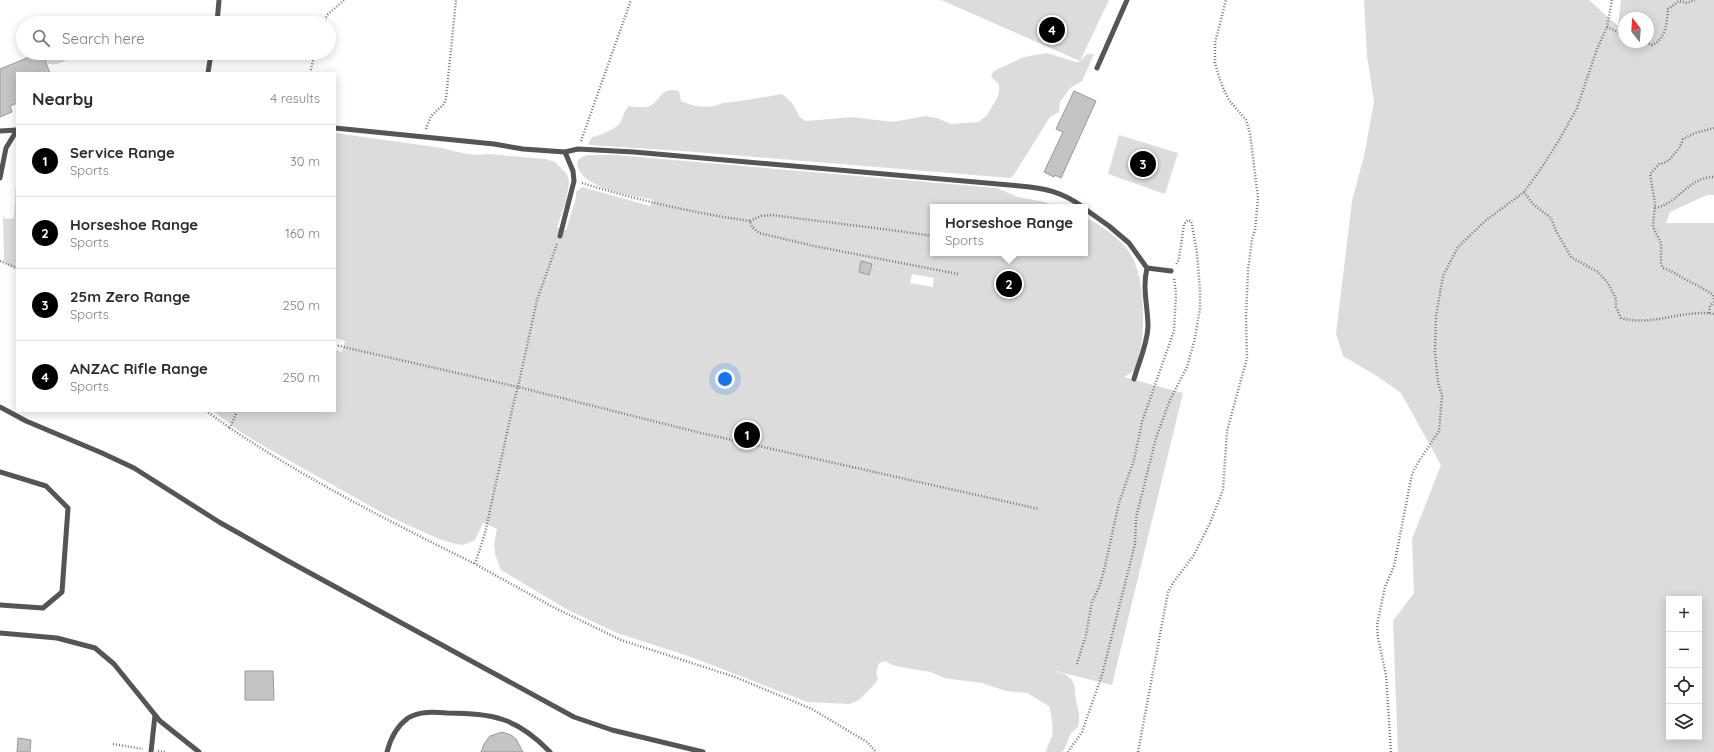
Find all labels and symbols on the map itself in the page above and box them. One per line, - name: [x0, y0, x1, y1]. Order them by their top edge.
- north arrow: [1618, 12, 1654, 48]
- pin: 4: [1039, 15, 1065, 45]
- pin: 3: [1130, 149, 1156, 179]
- pin: 2: [996, 269, 1022, 299]
- your location: [715, 369, 735, 389]
- pin: 1: [734, 420, 760, 450]

